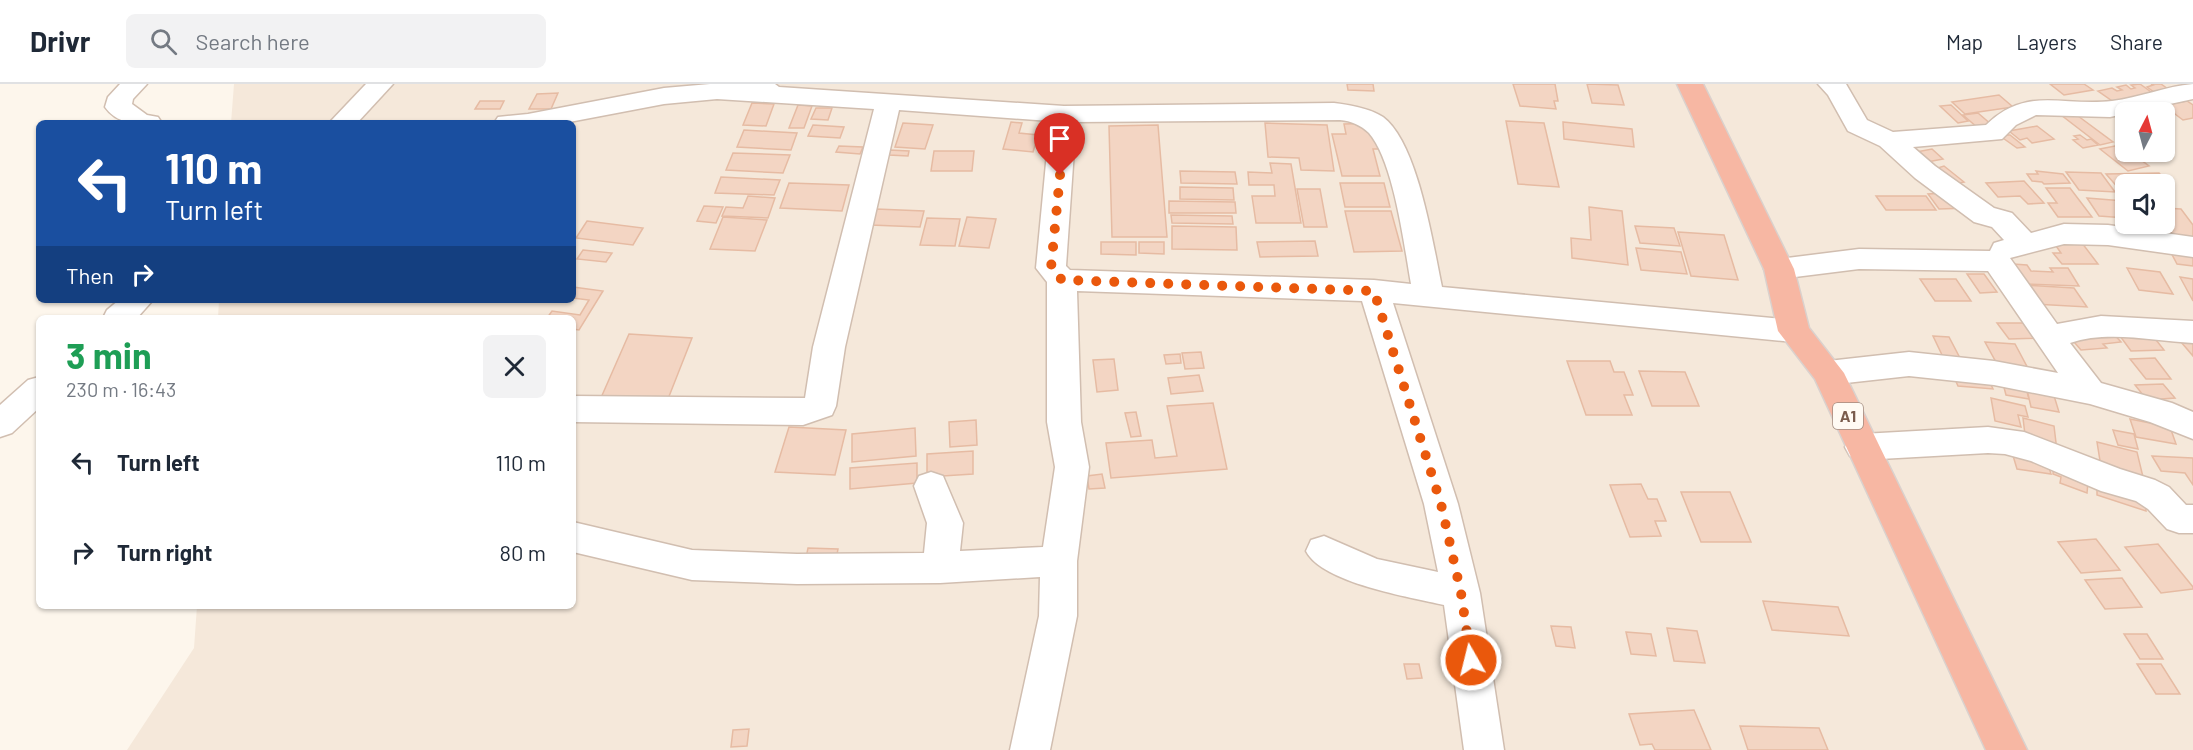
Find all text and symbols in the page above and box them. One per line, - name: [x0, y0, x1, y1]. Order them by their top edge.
- search box: [126, 14, 546, 68]
- text: Drivr: [30, 24, 90, 58]
- icon: search: [147, 25, 180, 58]
- text: Search here: [195, 28, 310, 54]
- text: Map: [1946, 29, 1983, 54]
- text: Layers: [2016, 29, 2077, 54]
- text: Share: [2110, 29, 2163, 54]
- north arrow: [2115, 102, 2175, 162]
- map controls: [2115, 102, 2175, 234]
- pin: [1034, 113, 1085, 175]
- icon: arrive: [1043, 122, 1076, 155]
- text: 110 m: [165, 142, 262, 192]
- icon: left: [66, 144, 144, 222]
- button: sound: [2115, 174, 2175, 234]
- text: Turn left: [165, 193, 263, 225]
- icon: right: [126, 258, 159, 291]
- text: Then: [66, 262, 114, 288]
- text: 3 min: [66, 333, 152, 376]
- button: close: [483, 335, 546, 398]
- text: 230 m · 16:43: [66, 377, 176, 401]
- road number: A1: [1833, 403, 1863, 429]
- icon: left: [66, 446, 99, 479]
- text: Turn left: [117, 449, 200, 475]
- text: 110 m: [496, 449, 546, 475]
- icon: right: [66, 536, 99, 569]
- text: Turn right: [117, 539, 212, 565]
- text: 80 m: [500, 539, 546, 565]
- position arrow: [1439, 628, 1503, 692]

